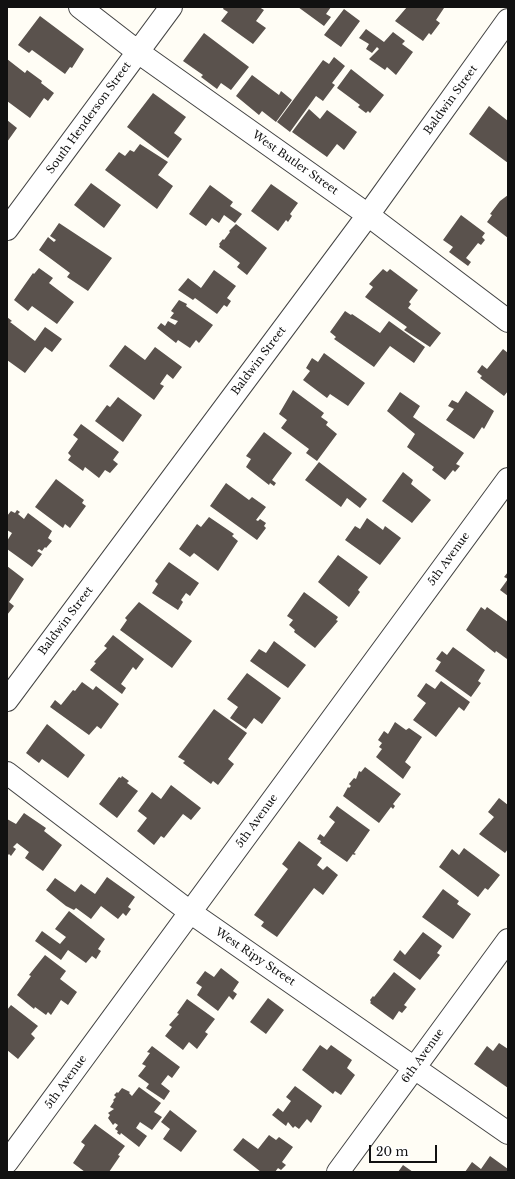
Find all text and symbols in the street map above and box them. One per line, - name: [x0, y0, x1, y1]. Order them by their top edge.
- street label: South Henderson Street: [44, 59, 134, 177]
- street label: Baldwin Street: [421, 63, 481, 137]
- street label: West Butler Street: [249, 128, 341, 198]
- street label: Baldwin Street: [229, 324, 289, 398]
- street label: 5th Avenue: [425, 530, 473, 588]
- street label: Baldwin Street: [36, 584, 96, 658]
- street label: 5th Avenue: [233, 792, 281, 850]
- street label: West Ripy Street: [212, 925, 298, 989]
- street label: 6th Avenue: [399, 1026, 447, 1086]
- street label: 5th Avenue: [42, 1053, 90, 1111]
- scale bar: [371, 1137, 439, 1163]
- text: 20 m: [376, 1144, 408, 1159]

